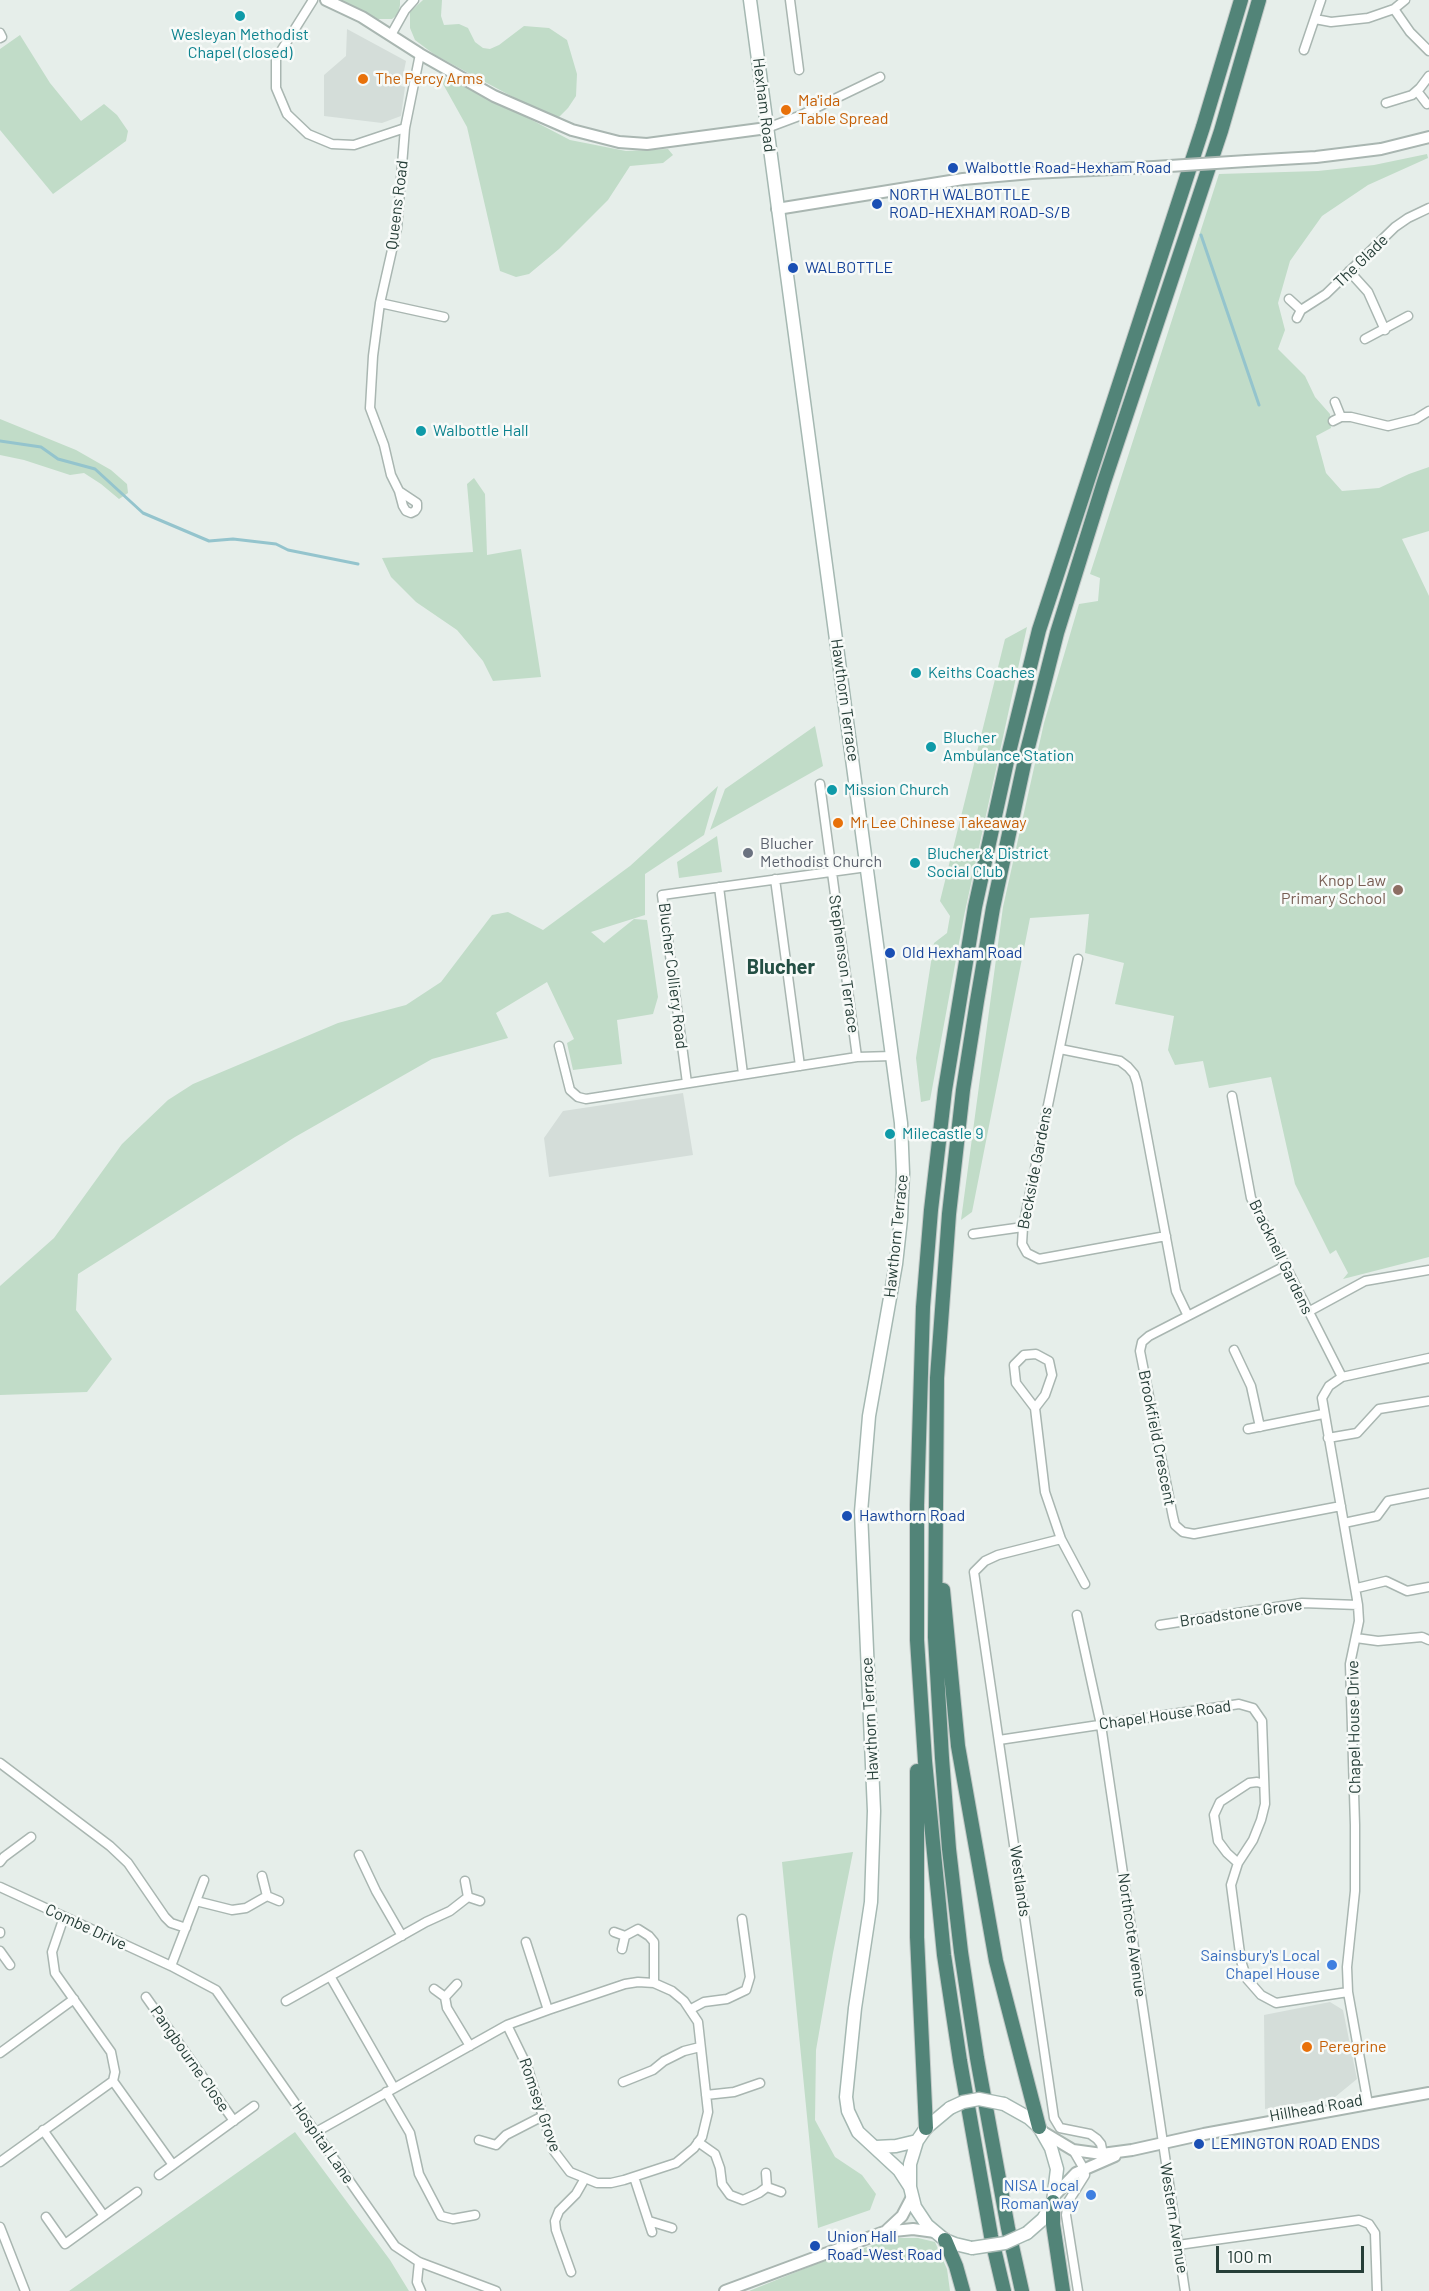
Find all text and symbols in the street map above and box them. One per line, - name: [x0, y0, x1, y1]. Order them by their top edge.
- marker: Wesleyan Methodist Chapel (closed): [233, 9, 247, 23]
- place label: Wesleyan Methodist Chapel (closed): [171, 25, 309, 63]
- street label: Hexham Road: [749, 57, 779, 153]
- place label: The Percy Arms: [375, 69, 483, 89]
- marker: The Percy Arms: [356, 72, 370, 86]
- place label: Ma'ida Table Spread: [798, 91, 888, 129]
- marker: Ma'ida Table Spread: [779, 103, 793, 117]
- place label: Walbottle Road-Hexham Road: [965, 158, 1171, 178]
- street label: Queens Road: [382, 159, 412, 251]
- marker: Walbottle Road-Hexham Road: [946, 161, 960, 175]
- place label: NORTH WALBOTTLE ROAD-HEXHAM ROAD-S/B: [889, 185, 1071, 223]
- marker: NORTH WALBOTTLE ROAD-HEXHAM ROAD-S/B: [870, 197, 884, 211]
- street label: The Glade: [1330, 230, 1392, 292]
- place label: WALBOTTLE: [805, 258, 893, 278]
- marker: WALBOTTLE: [786, 261, 800, 275]
- place label: Walbottle Hall: [433, 421, 528, 441]
- marker: Walbottle Hall: [414, 424, 428, 438]
- street label: Hawthorn Terrace: [827, 637, 863, 763]
- place label: Keiths Coaches: [928, 663, 1035, 683]
- marker: Keiths Coaches: [909, 666, 923, 680]
- place label: Blucher Ambulance Station: [943, 728, 1074, 766]
- marker: Blucher Ambulance Station: [924, 740, 938, 754]
- place label: Mission Church: [844, 780, 949, 800]
- marker: Mission Church: [825, 783, 839, 797]
- place label: Mr Lee Chinese Takeaway: [850, 813, 1027, 833]
- marker: Mr Lee Chinese Takeaway: [831, 816, 845, 830]
- place label: Blucher Methodist Church: [760, 834, 882, 872]
- place label: Blucher & District Social Club: [927, 844, 1049, 882]
- marker: Blucher Methodist Church: [741, 846, 755, 860]
- marker: Blucher & District Social Club: [908, 856, 922, 870]
- place label: Knop Law Primary School: [1281, 871, 1386, 909]
- marker: Knop Law Primary School: [1391, 883, 1405, 897]
- street label: Stephenson Terrace: [825, 894, 863, 1034]
- street label: Blucher Colliery Road: [654, 902, 692, 1050]
- place label: Old Hexham Road: [902, 943, 1023, 963]
- marker: Old Hexham Road: [883, 946, 897, 960]
- district label: Blucher: [747, 955, 815, 979]
- street label: Beckside Gardens: [1014, 1105, 1056, 1231]
- place label: Milecastle 9: [902, 1124, 983, 1144]
- marker: Milecastle 9: [883, 1127, 897, 1141]
- street label: Hawthorn Terrace: [880, 1173, 912, 1299]
- street label: Bracknell Gardens: [1245, 1197, 1317, 1317]
- street label: Brookfield Crescent: [1134, 1368, 1180, 1508]
- place label: Hawthorn Road: [859, 1506, 965, 1526]
- marker: Hawthorn Road: [840, 1509, 854, 1523]
- street label: Broadstone Grove: [1179, 1595, 1303, 1631]
- street label: Hawthorn Terrace: [857, 1657, 883, 1781]
- street label: Chapel House Drive: [1343, 1660, 1365, 1794]
- street label: Chapel House Road: [1098, 1696, 1232, 1734]
- street label: Westlands: [1005, 1844, 1035, 1918]
- street label: Northcote Avenue: [1114, 1872, 1150, 1998]
- street label: Combe Drive: [42, 1900, 130, 1954]
- place label: Sainsbury's Local Chapel House: [1201, 1946, 1320, 1984]
- marker: Sainsbury's Local Chapel House: [1325, 1958, 1339, 1972]
- street label: Pangbourne Close: [146, 2002, 234, 2116]
- place label: Peregrine: [1319, 2037, 1386, 2057]
- marker: Peregrine: [1300, 2040, 1314, 2054]
- street label: Romsey Grove: [515, 2055, 565, 2155]
- street label: Hillhead Road: [1268, 2090, 1364, 2126]
- street label: Hospital Lane: [288, 2099, 358, 2187]
- place label: LEMINGTON ROAD ENDS: [1211, 2134, 1380, 2154]
- marker: LEMINGTON ROAD ENDS: [1192, 2137, 1206, 2151]
- street label: Western Avenue: [1156, 2161, 1192, 2275]
- place label: NISA Local Roman way: [1000, 2176, 1079, 2214]
- marker: NISA Local Roman way: [1084, 2188, 1098, 2202]
- place label: Union Hall Road-West Road: [827, 2227, 942, 2265]
- scale bar: [1219, 2234, 1368, 2272]
- marker: Union Hall Road-West Road: [808, 2239, 822, 2253]
- text: 100 m: [1227, 2245, 1272, 2267]

